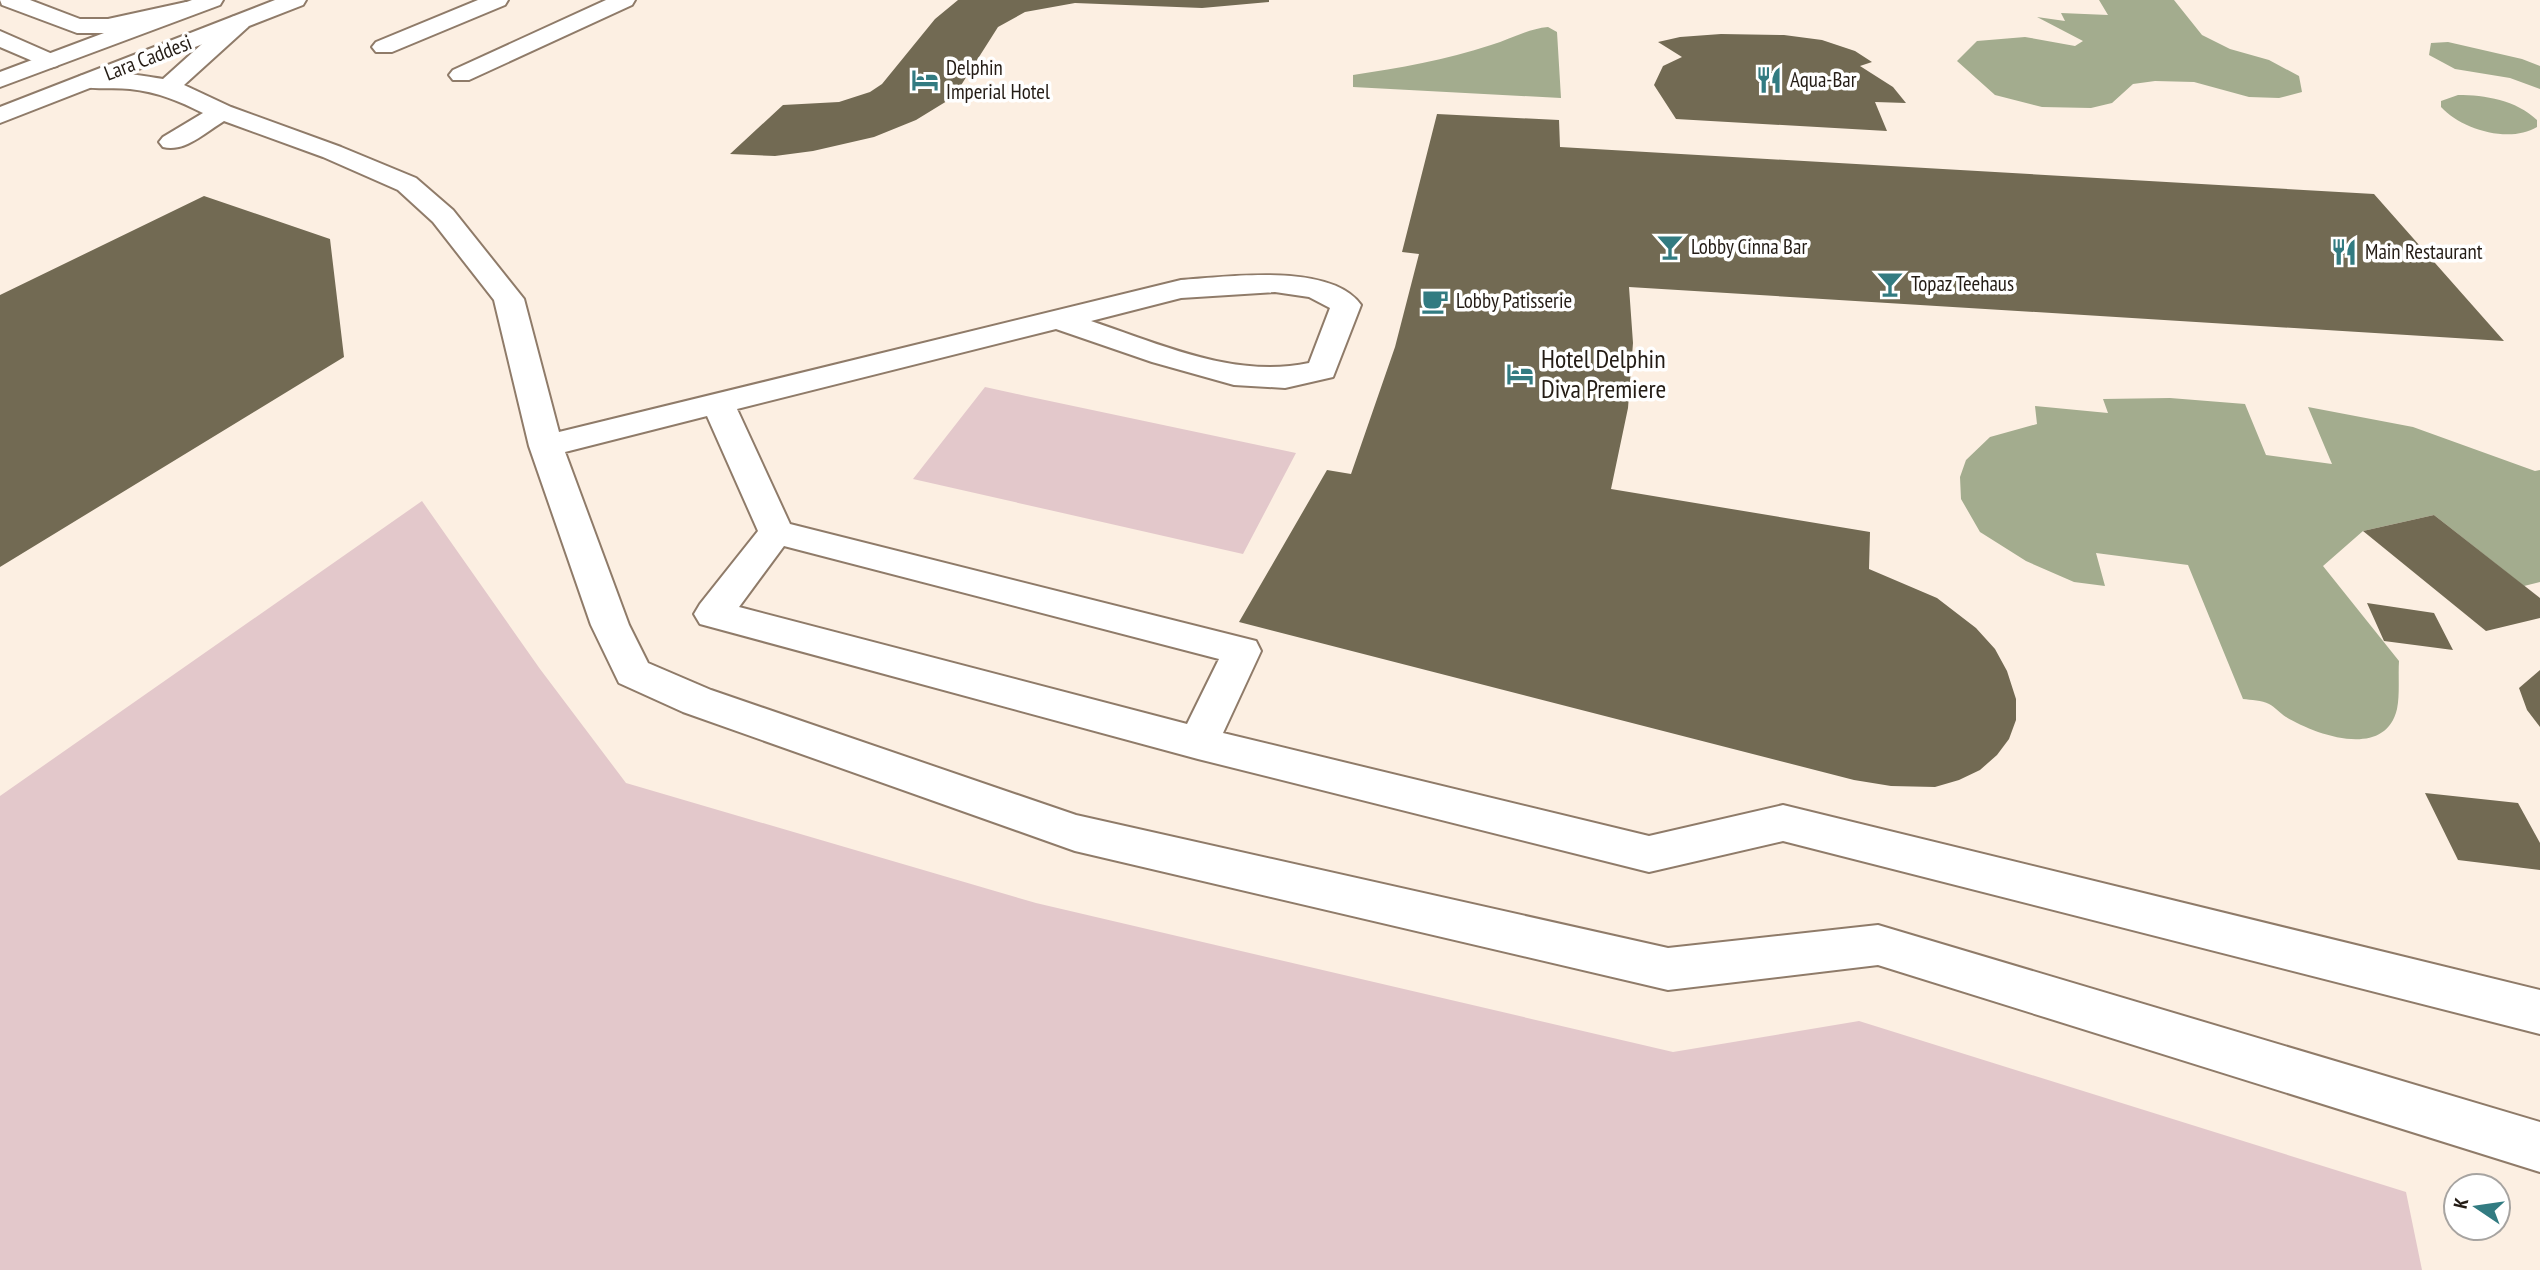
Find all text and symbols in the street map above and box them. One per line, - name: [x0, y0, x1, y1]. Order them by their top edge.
- street label: Lara Caddesi: [100, 29, 195, 87]
- place label: Delphin Imperial Hotel: [946, 54, 1050, 105]
- hotel icon: Delphin Imperial Hotel: [910, 65, 940, 95]
- restaurant icon: Aqua-Bar: [1754, 65, 1784, 95]
- place label: Aqua-Bar: [1790, 66, 1857, 93]
- bar icon: Lobby Cinna Bar: [1655, 232, 1685, 262]
- place label: Lobby Cinna Bar: [1691, 233, 1807, 260]
- restaurant icon: Main Restaurant: [2329, 237, 2359, 267]
- place label: Main Restaurant: [2365, 238, 2483, 265]
- bar icon: Topaz Teehaus: [1875, 269, 1905, 299]
- place label: Topaz Teehaus: [1911, 270, 2014, 297]
- cafe icon: Lobby Patisserie: [1420, 286, 1450, 316]
- place label: Lobby Patisserie: [1456, 287, 1572, 314]
- place label: Hotel Delphin Diva Premiere: [1541, 342, 1666, 405]
- hotel icon: Hotel Delphin Diva Premiere: [1505, 359, 1535, 389]
- north arrow: [2442, 1172, 2512, 1242]
- text: K: [2448, 1196, 2473, 1211]

